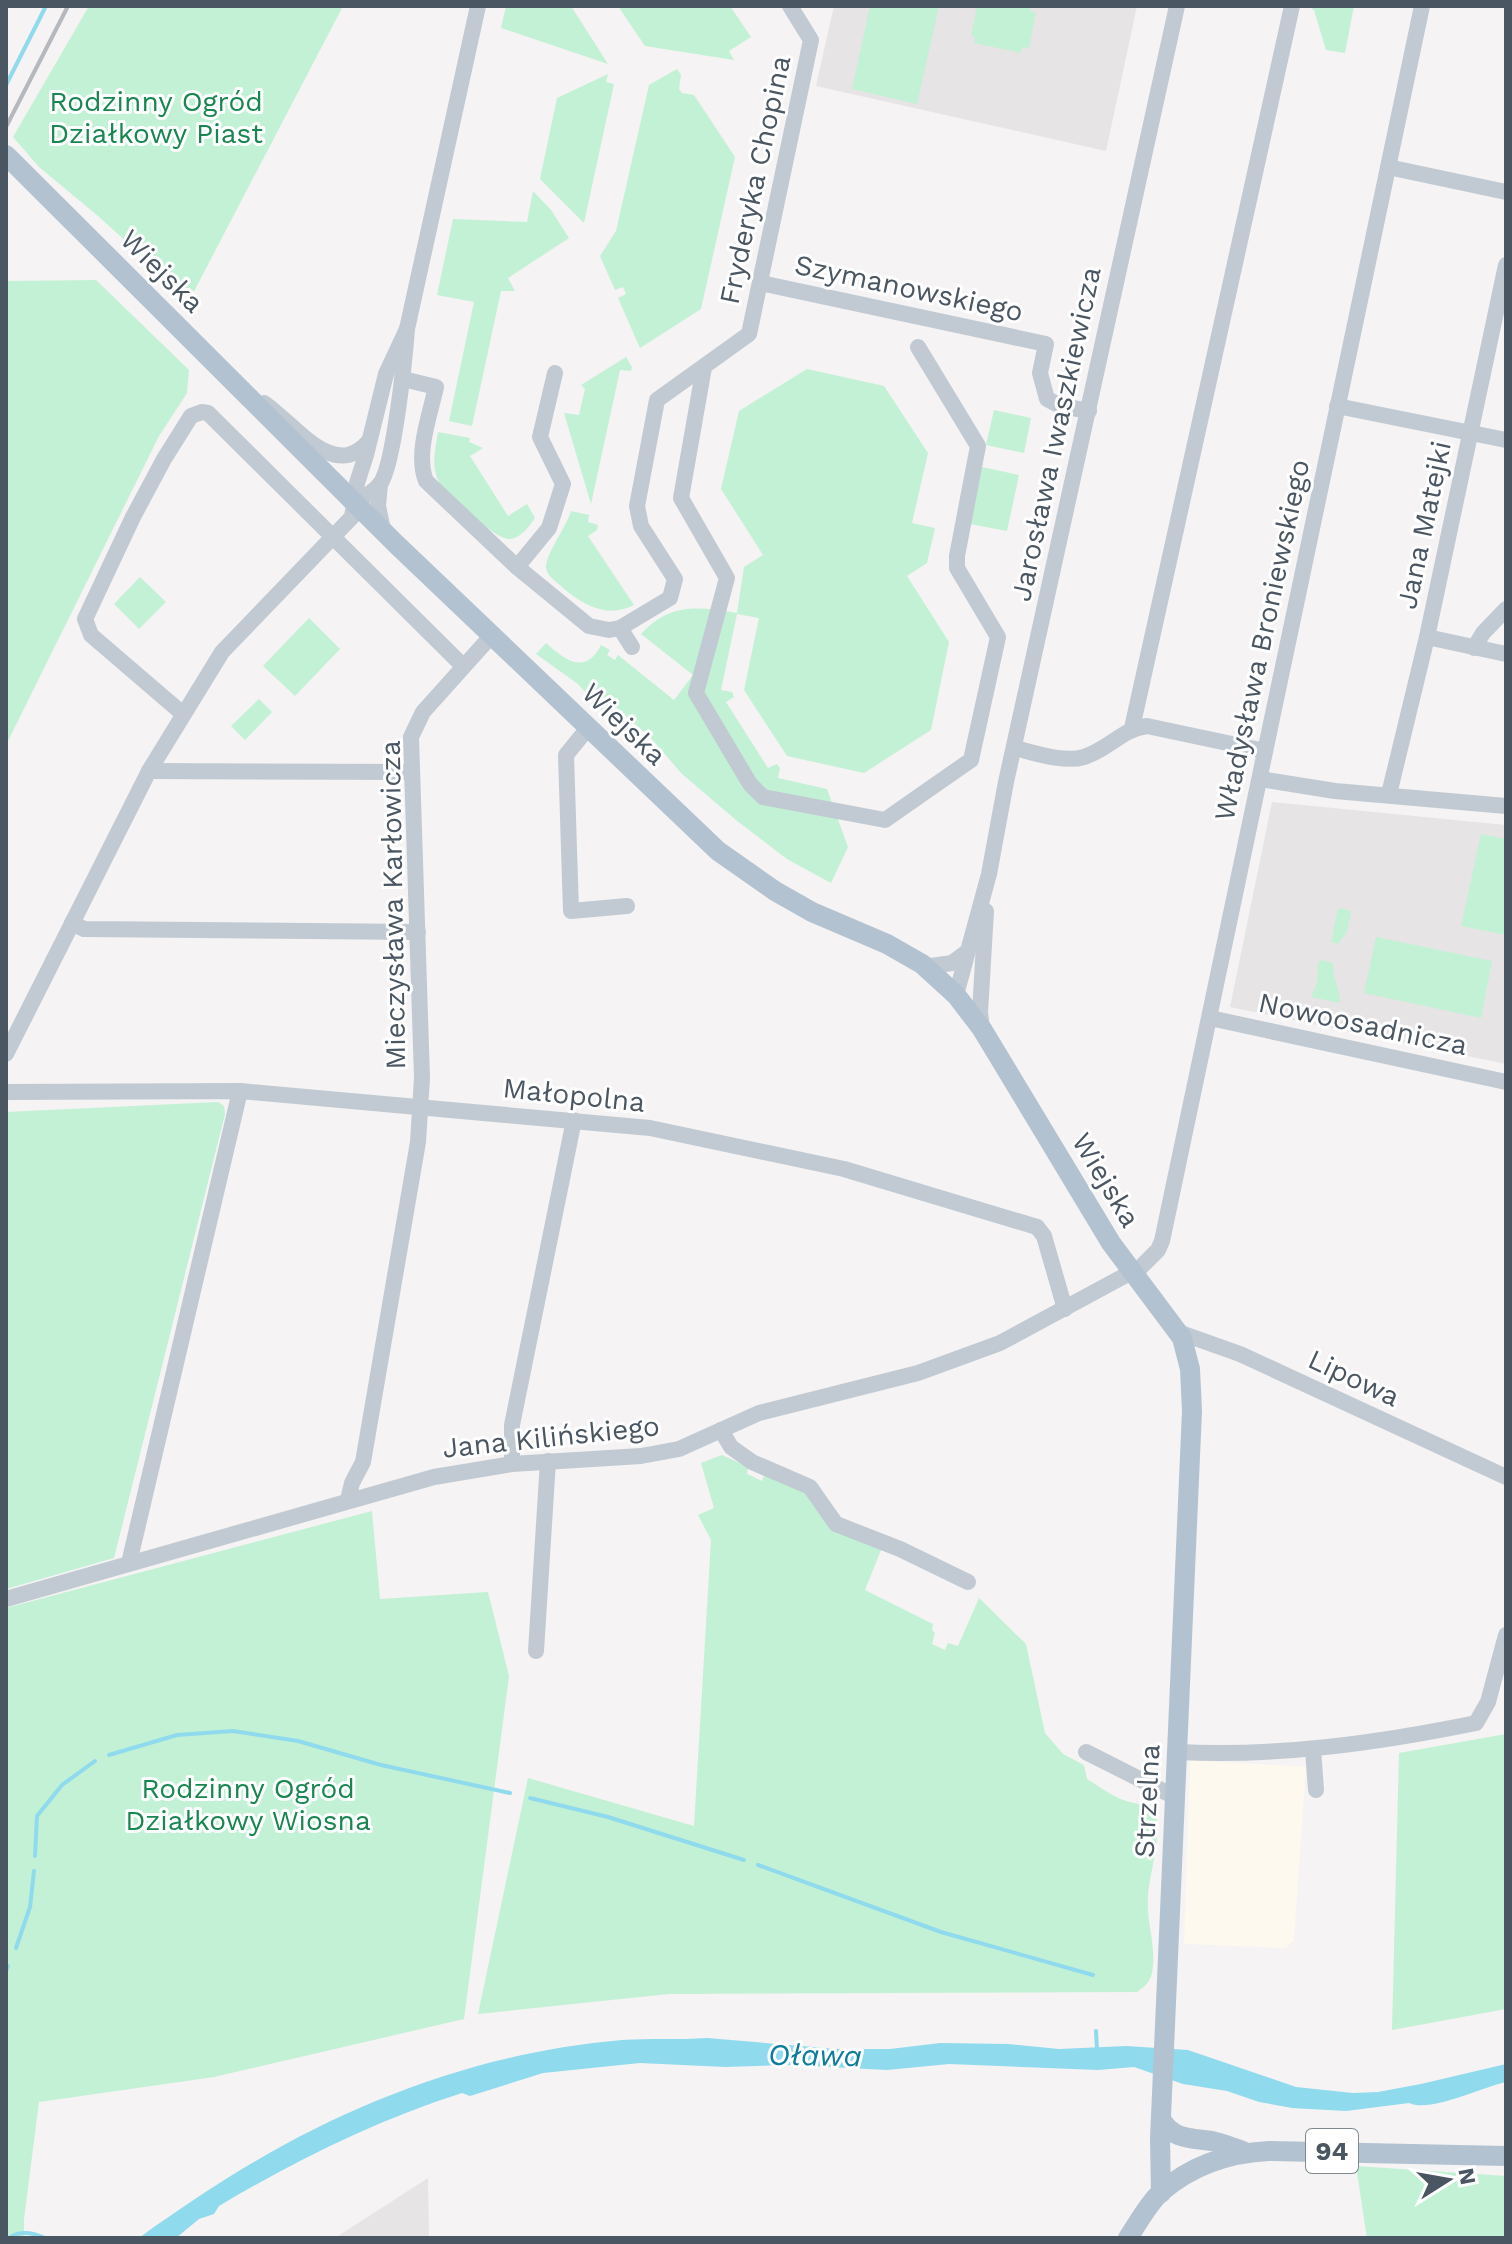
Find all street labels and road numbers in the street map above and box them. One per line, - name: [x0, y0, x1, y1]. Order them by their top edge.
- street label: Fryderyka Chopina: [713, 53, 797, 307]
- street label: Wiejska: [114, 223, 211, 320]
- street label: Szymanowskiego: [792, 248, 1026, 328]
- street label: Jarosława Iwaszkiewicza: [1004, 264, 1108, 604]
- street label: Jana Matejki: [1390, 438, 1458, 612]
- street label: Władysława Broniewskiego: [1208, 456, 1316, 824]
- street label: Wiejska: [575, 676, 673, 772]
- street label: Mieczysława Karłowicza: [374, 740, 412, 1070]
- street label: Nowoosadnicza: [1256, 986, 1471, 1062]
- street label: Małopolna: [501, 1071, 647, 1119]
- street label: Wiejska: [1065, 1127, 1147, 1233]
- street label: Lipowa: [1303, 1343, 1405, 1414]
- street label: Jana Kilińskiego: [441, 1409, 661, 1465]
- street label: Strzelna: [1128, 1743, 1166, 1859]
- road number: 94: [1306, 2129, 1358, 2173]

